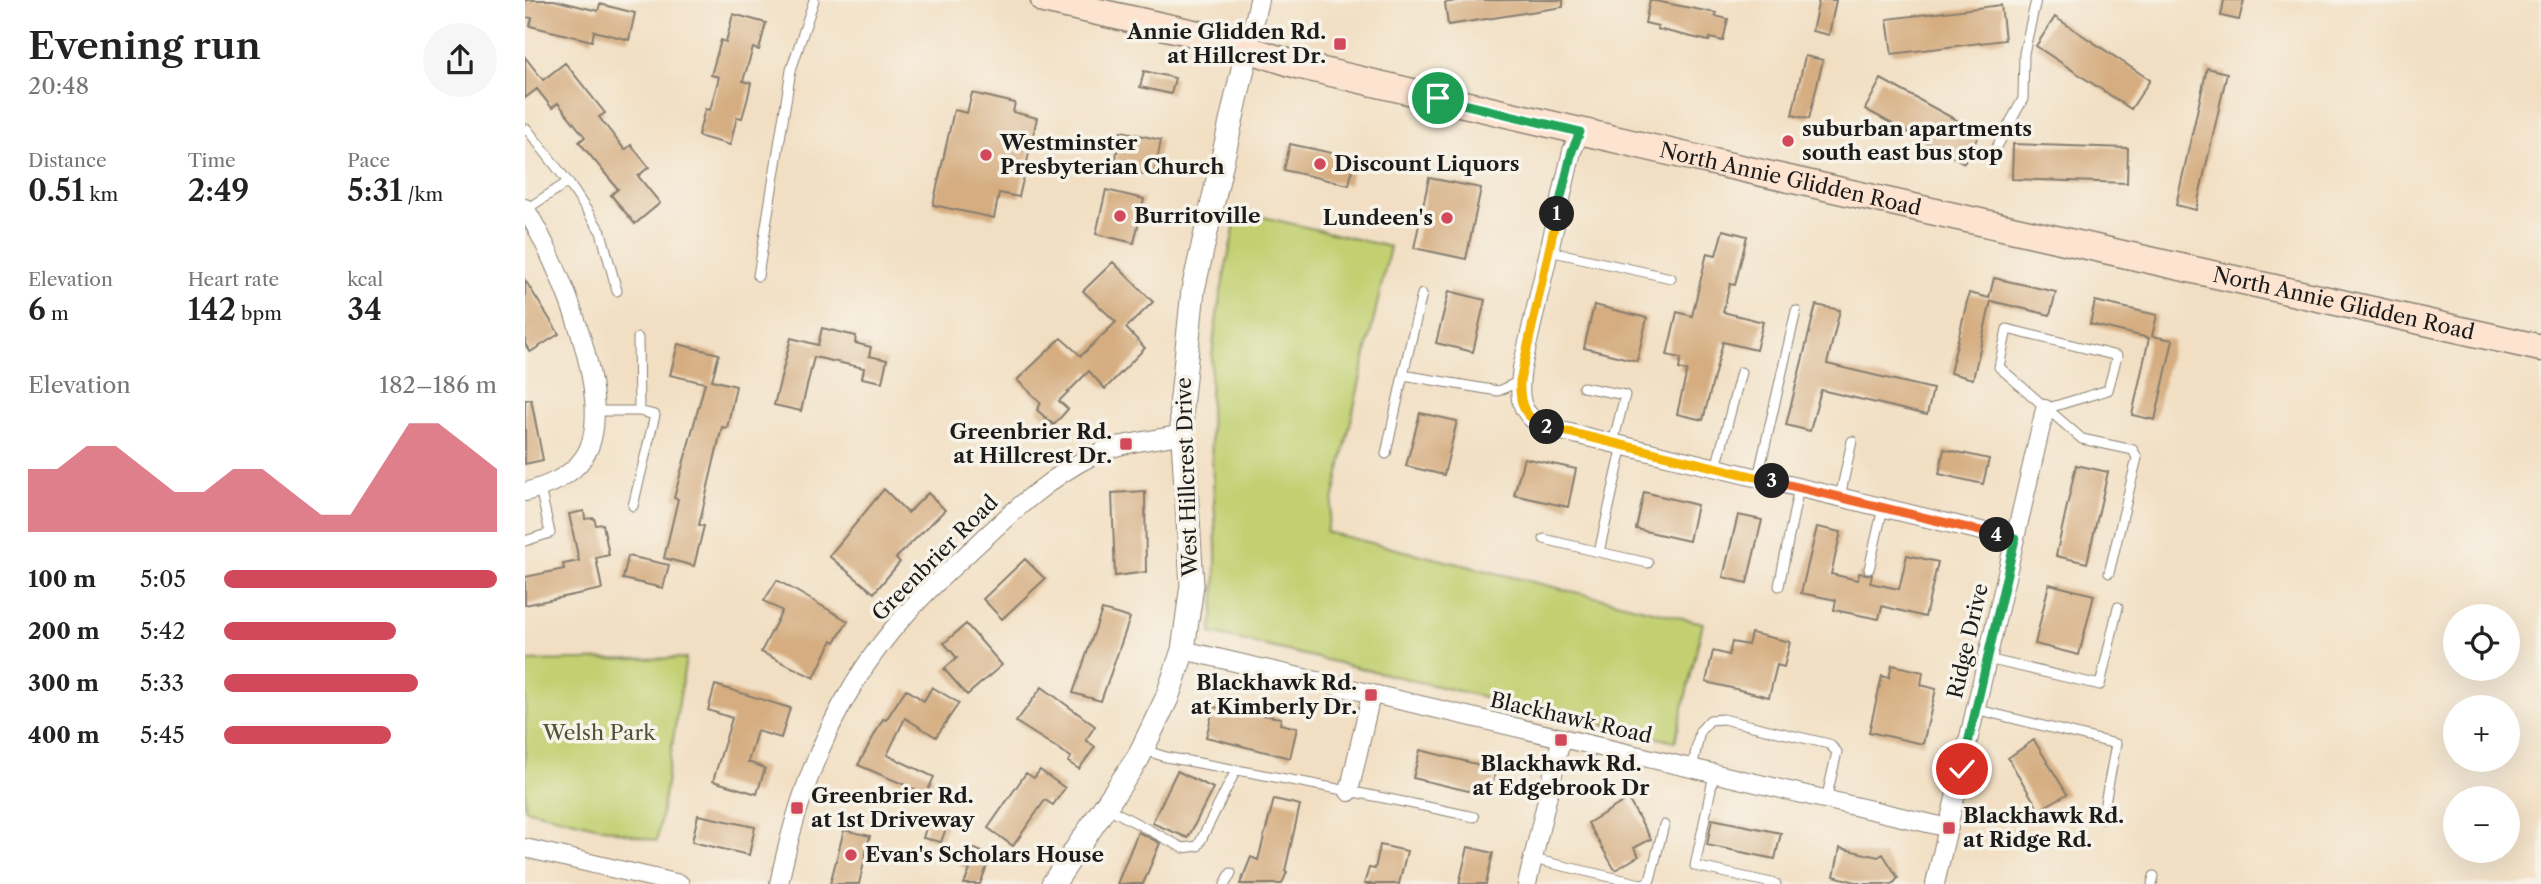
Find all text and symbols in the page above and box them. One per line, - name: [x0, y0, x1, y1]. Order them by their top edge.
- place label: Annie Glidden Rd. at Hillcrest Dr.: [1126, 19, 1326, 68]
- text: Evening run: [28, 22, 261, 69]
- button: share: [423, 23, 497, 97]
- marker: Annie Glidden Rd. at Hillcrest Dr.: [1332, 36, 1348, 52]
- pin: [1408, 68, 1468, 128]
- text: 20:48: [28, 72, 89, 100]
- icon: arrive: [1419, 79, 1457, 117]
- place label: suburban apartments south east bus stop: [1802, 116, 2032, 165]
- place label: Westminster Presbyterian Church: [999, 130, 1225, 179]
- marker: suburban apartments south east bus stop: [1780, 133, 1796, 149]
- street label: North Annie Glidden Road: [1657, 137, 1924, 220]
- marker: Westminster Presbyterian Church: [978, 147, 994, 163]
- text: Distance: [28, 149, 107, 172]
- text: Time: [188, 149, 236, 172]
- text: Pace: [347, 149, 390, 172]
- place label: Discount Liquors: [1334, 151, 1519, 176]
- marker: Discount Liquors: [1312, 156, 1328, 172]
- text: 0.51: [28, 172, 85, 209]
- text: 2:49: [188, 172, 249, 209]
- text: 5:31: [347, 172, 403, 209]
- text: km: [85, 183, 118, 206]
- text: /km: [403, 183, 443, 206]
- pin: 1: [1539, 196, 1575, 232]
- text: 1: [1552, 202, 1561, 225]
- place label: Burritoville: [1134, 203, 1261, 228]
- place label: Lundeen's: [1323, 205, 1433, 230]
- marker: Burritoville: [1112, 208, 1128, 224]
- marker: Lundeen's: [1439, 210, 1455, 226]
- street label: North Annie Glidden Road: [2211, 262, 2477, 345]
- text: Elevation: [28, 268, 113, 291]
- text: Heart rate: [188, 268, 279, 291]
- text: kcal: [347, 268, 383, 291]
- text: 6: [28, 291, 46, 328]
- text: 142: [188, 291, 236, 328]
- text: 34: [347, 291, 382, 328]
- text: m: [46, 302, 69, 325]
- text: bpm: [236, 302, 282, 325]
- text: Elevation: [28, 371, 131, 399]
- text: 182–186 m: [379, 371, 497, 399]
- street label: West Hillcrest Drive: [1171, 377, 1203, 578]
- pin: 2: [1529, 410, 1565, 444]
- text: 2: [1541, 415, 1552, 438]
- place label: Greenbrier Rd. at Hillcrest Dr.: [950, 419, 1112, 468]
- marker: Greenbrier Rd. at Hillcrest Dr.: [1118, 436, 1134, 452]
- pin: 3: [1755, 463, 1789, 498]
- text: 3: [1766, 469, 1777, 492]
- street label: Greenbrier Road: [866, 489, 1003, 626]
- pin: 4: [1979, 518, 2015, 552]
- text: 4: [1991, 523, 2002, 546]
- text: 100 m: [28, 565, 96, 593]
- text: 5:05: [140, 565, 186, 593]
- street label: Ridge Drive: [1942, 581, 1993, 701]
- map controls: [2443, 604, 2520, 863]
- button: locate: [2443, 604, 2520, 681]
- text: 200 m: [28, 617, 100, 645]
- text: 5:42: [140, 617, 185, 645]
- text: 300 m: [28, 669, 99, 697]
- text: 5:33: [140, 669, 184, 697]
- place label: Blackhawk Rd. at Kimberly Dr.: [1191, 670, 1357, 719]
- marker: Blackhawk Rd. at Kimberly Dr.: [1363, 687, 1379, 703]
- street label: Blackhawk Road: [1488, 687, 1655, 748]
- button: +: [2443, 695, 2520, 772]
- park label: Welsh Park: [542, 720, 656, 745]
- text: 400 m: [28, 721, 100, 749]
- text: 5:45: [140, 721, 185, 749]
- marker: Blackhawk Rd. at Edgebrook Dr: [1553, 732, 1569, 748]
- pin: [1932, 739, 1992, 799]
- icon: check: [1943, 750, 1981, 788]
- place label: Blackhawk Rd. at Edgebrook Dr: [1472, 751, 1650, 800]
- place label: Greenbrier Rd. at 1st Driveway: [811, 783, 975, 832]
- button: −: [2443, 786, 2520, 863]
- marker: Greenbrier Rd. at 1st Driveway: [789, 800, 805, 816]
- place label: Blackhawk Rd. at Ridge Rd.: [1963, 803, 2124, 852]
- marker: Blackhawk Rd. at Ridge Rd.: [1941, 820, 1957, 836]
- place label: Evan's Scholars House: [865, 842, 1104, 867]
- marker: Evan's Scholars House: [843, 847, 859, 863]

